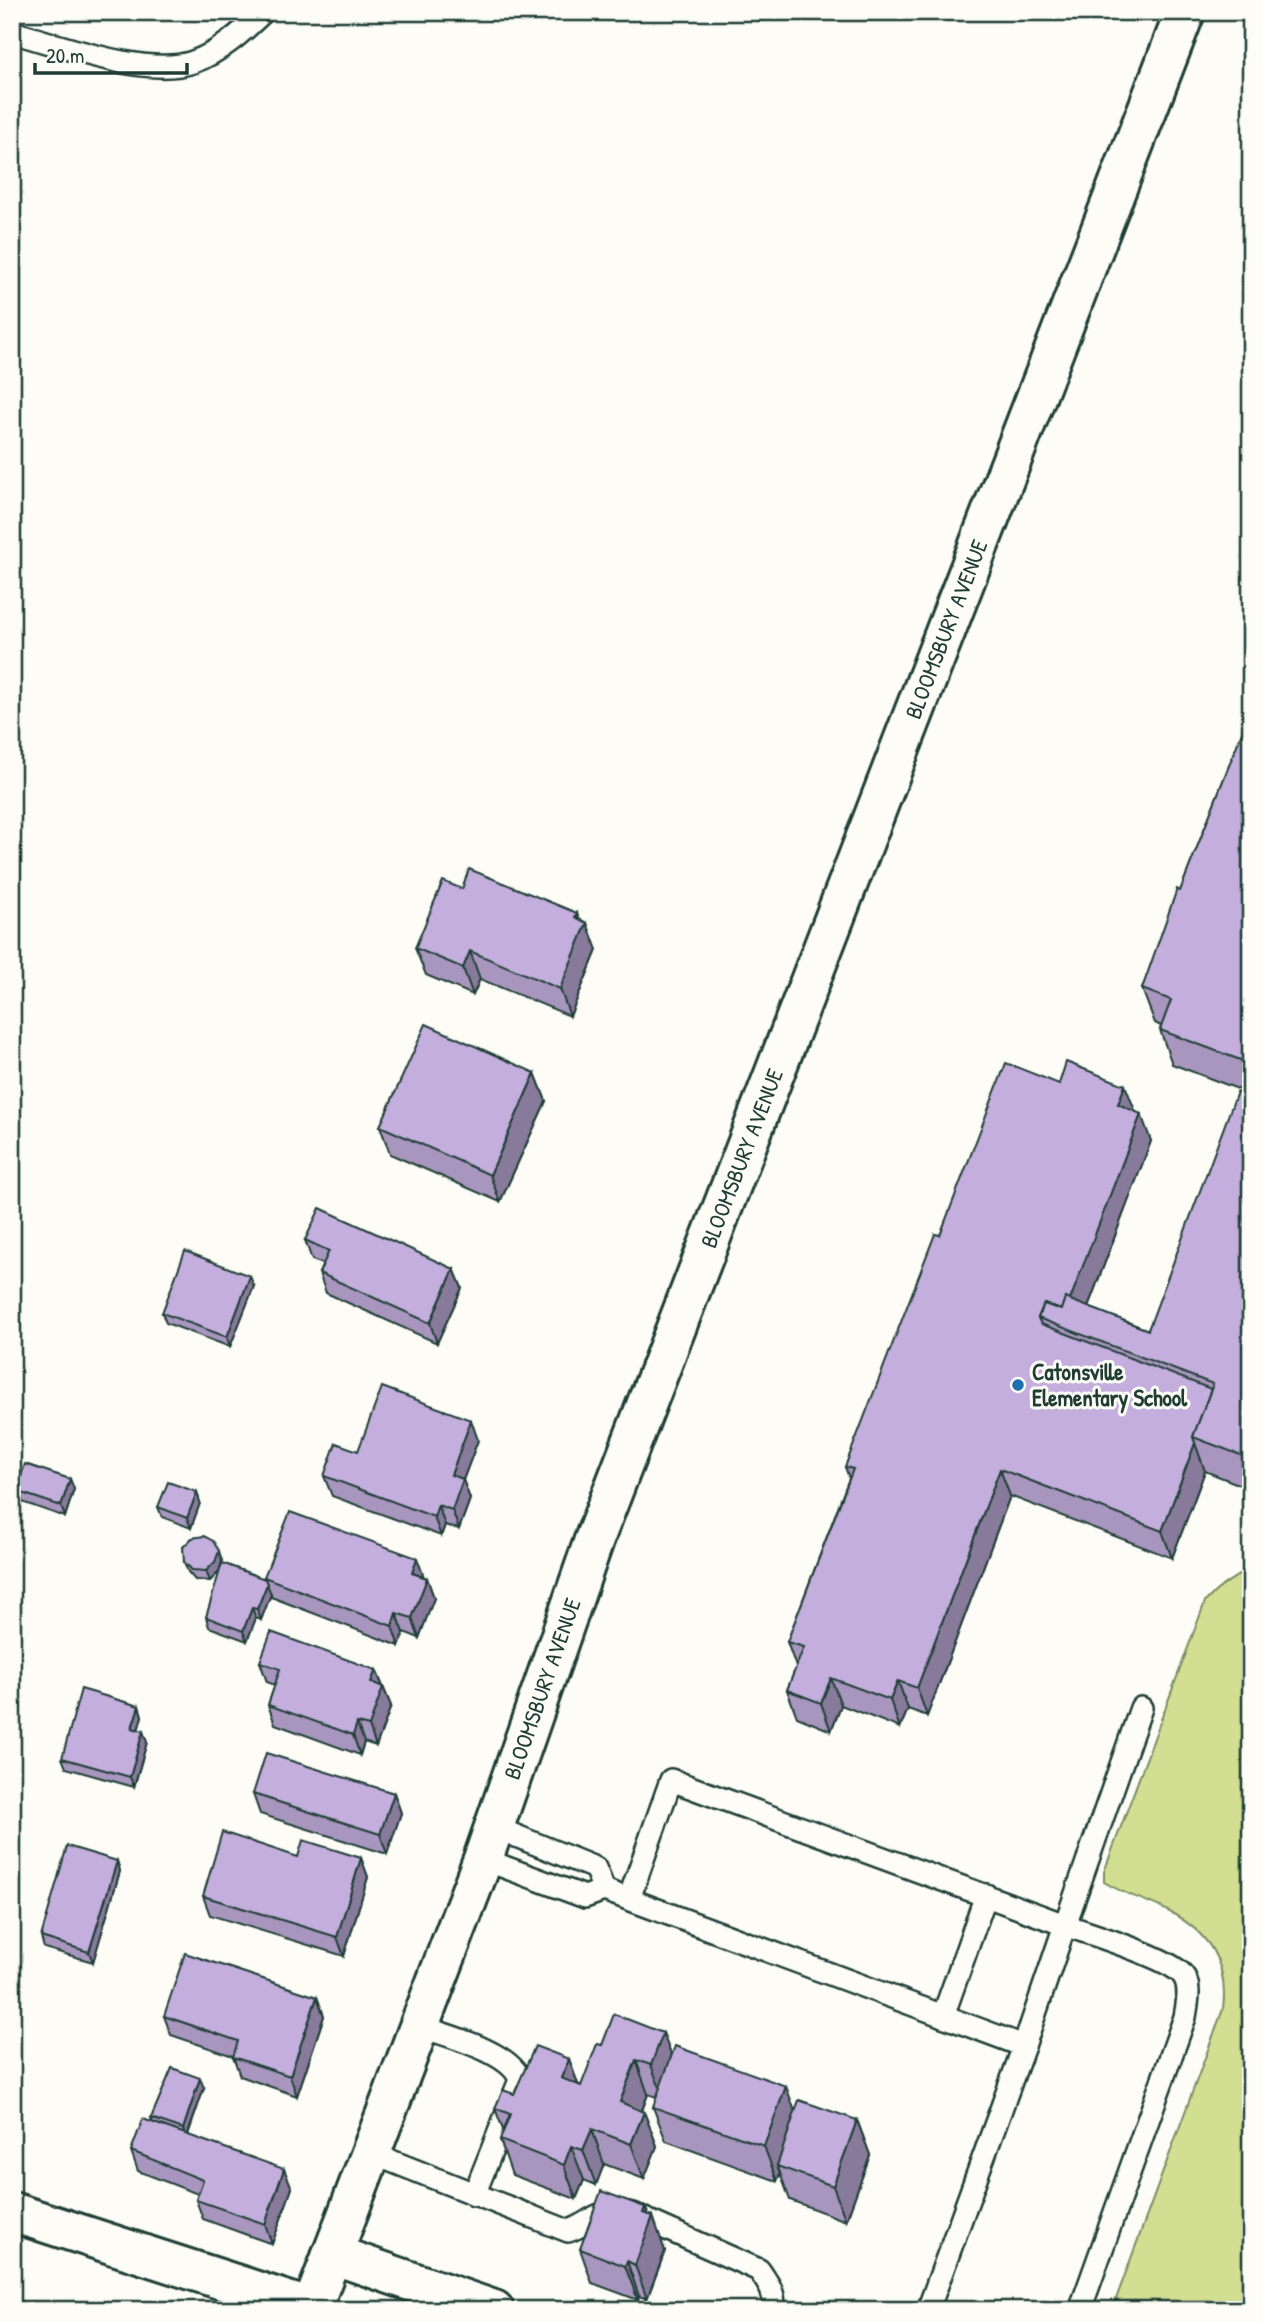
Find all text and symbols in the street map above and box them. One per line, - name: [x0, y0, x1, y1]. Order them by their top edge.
- scale bar: [35, 32, 187, 76]
- text: 20 m: [46, 41, 84, 70]
- street label: BLOOMSBURY AVENUE: [897, 535, 994, 723]
- street label: BLOOMSBURY AVENUE: [693, 1064, 790, 1252]
- place label: Catonsville Elementary School: [1032, 1356, 1188, 1414]
- marker: Catonsville Elementary School: [1010, 1377, 1026, 1393]
- street label: BLOOMSBURY AVENUE: [496, 1594, 588, 1783]

